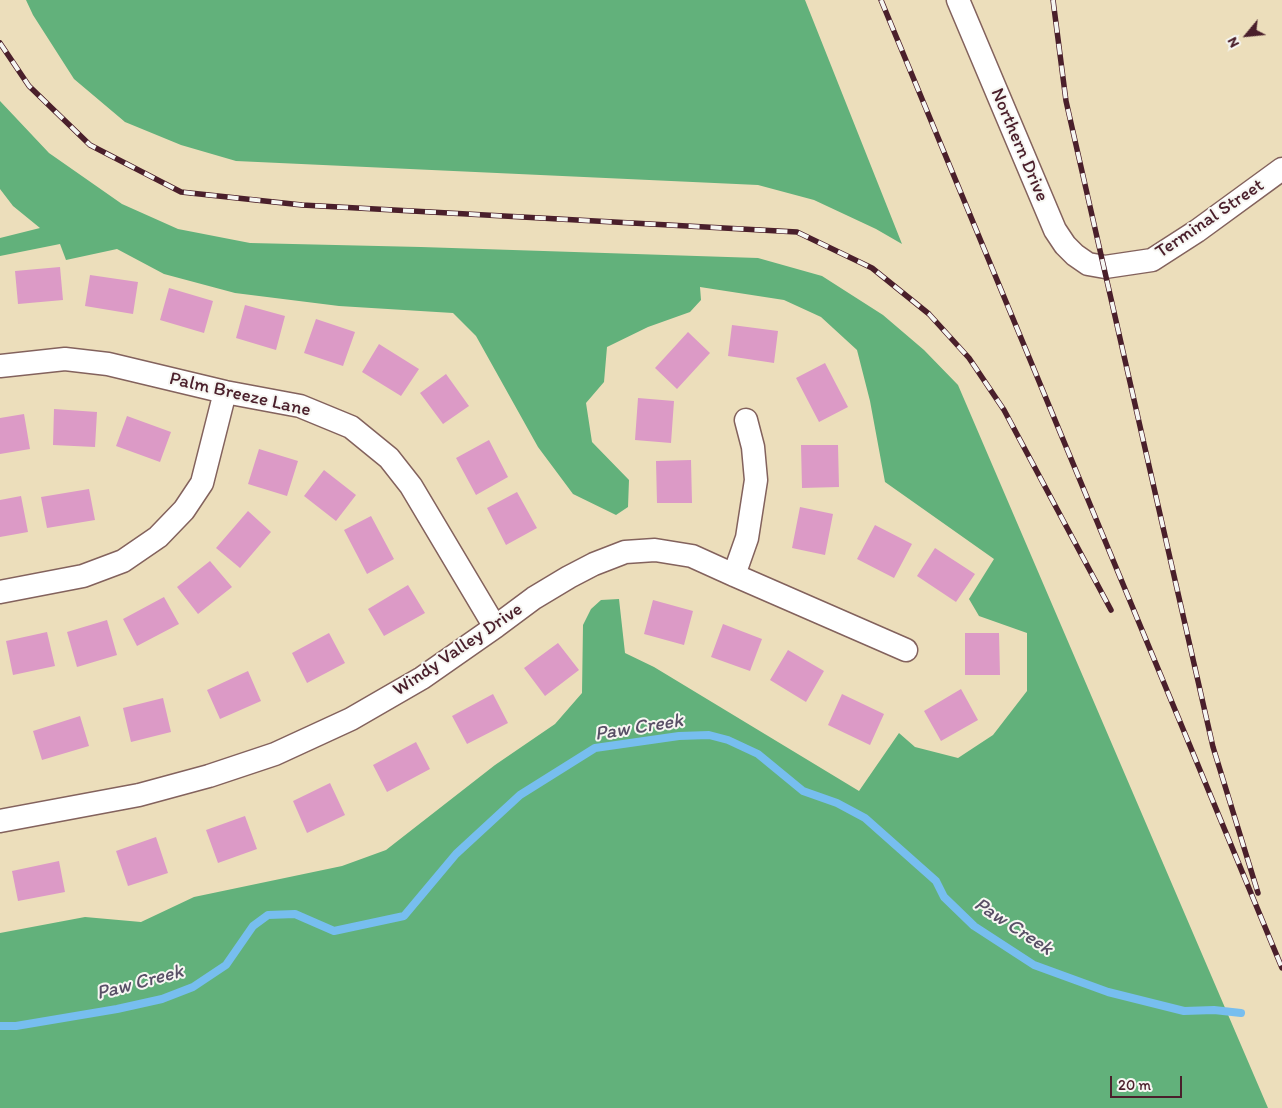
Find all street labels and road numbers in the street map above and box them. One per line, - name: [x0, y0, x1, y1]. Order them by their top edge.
- street label: Northern Drive: [985, 85, 1053, 205]
- street label: Terminal Street: [1151, 174, 1269, 264]
- street label: Palm Breeze Lane: [167, 368, 313, 422]
- street label: Windy Valley Drive: [389, 598, 527, 702]

